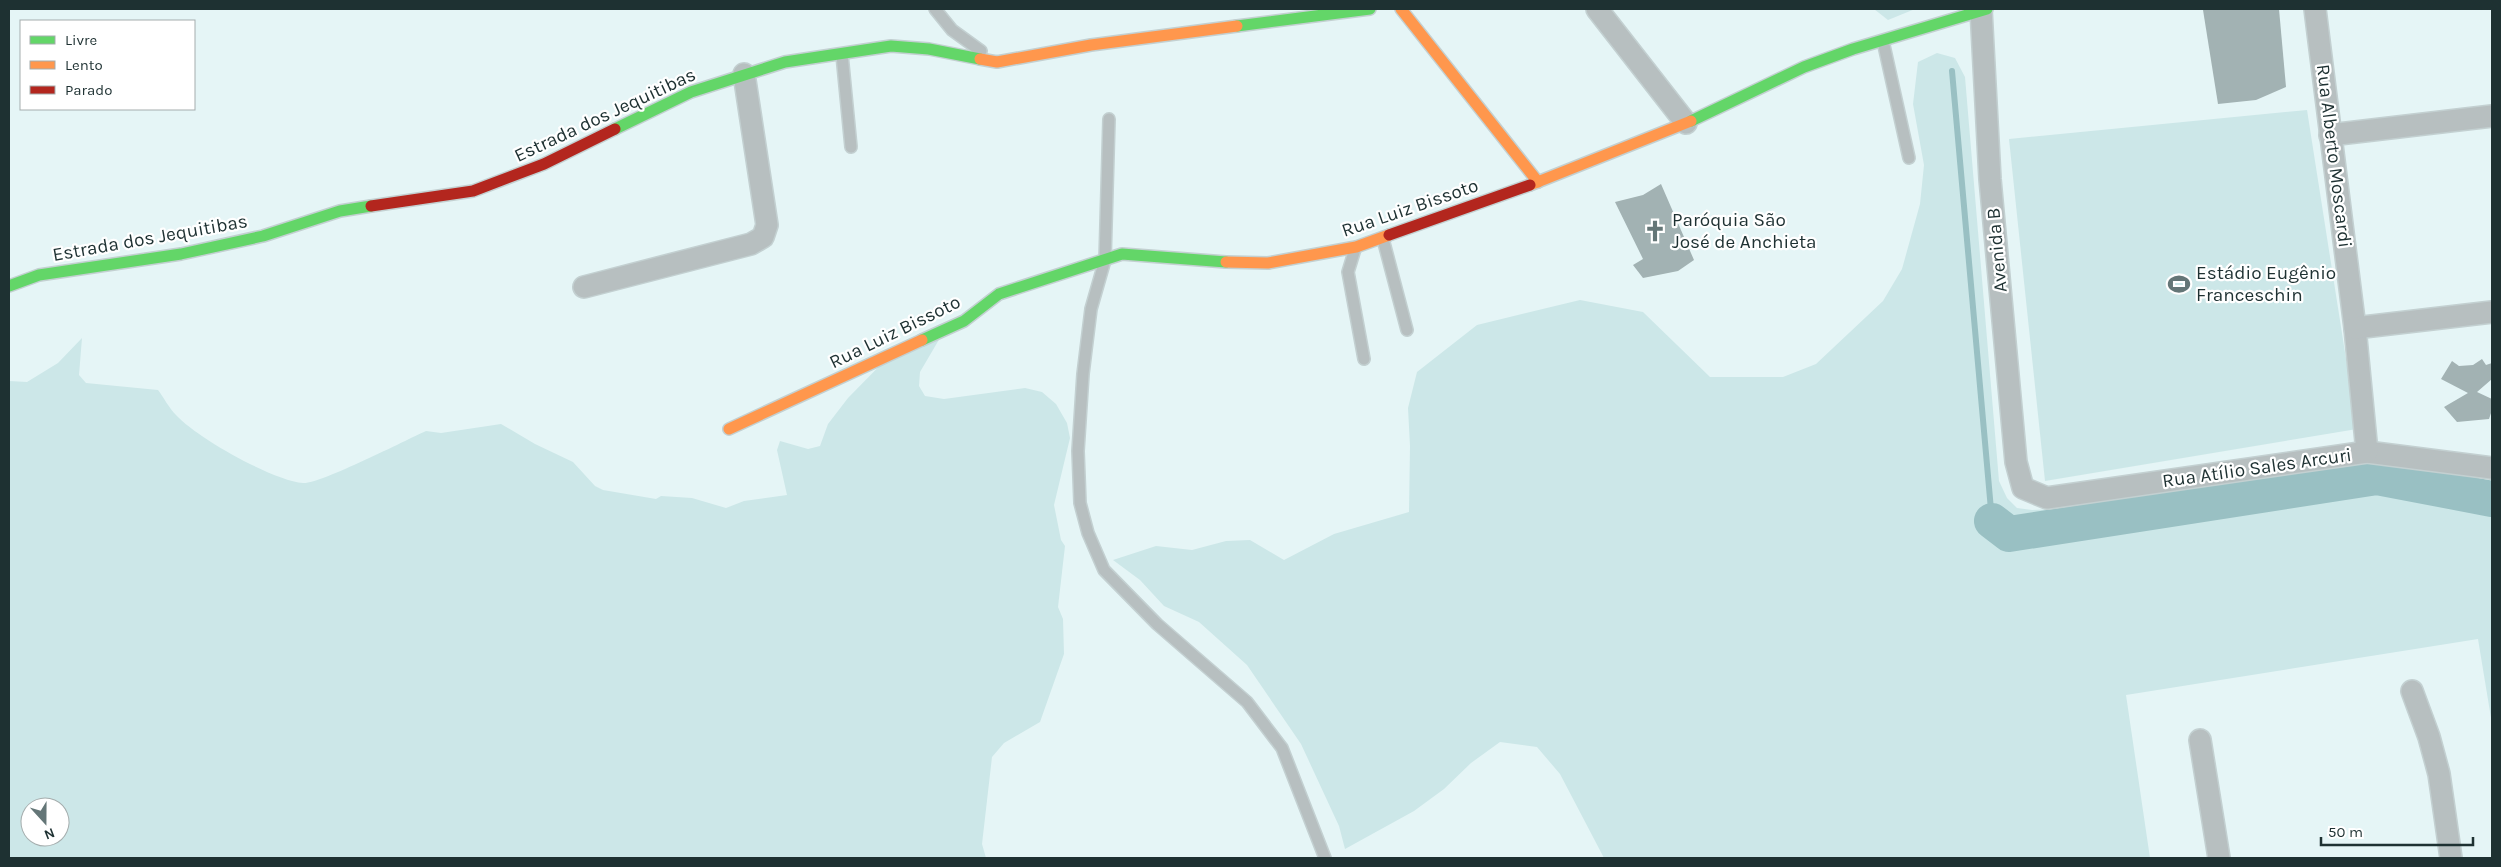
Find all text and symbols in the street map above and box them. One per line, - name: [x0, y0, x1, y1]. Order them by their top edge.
- legend: [20, 20, 195, 110]
- text: Livre: [65, 31, 97, 49]
- text: Lento: [65, 56, 103, 74]
- street label: Estrada dos Jequitibas: [511, 63, 699, 167]
- street label: Rua Alberto Moscardi: [2312, 63, 2356, 249]
- text: Parado: [65, 81, 112, 99]
- street label: Rua Luiz Bissoto: [1339, 174, 1481, 242]
- street label: Avenida B: [1982, 207, 2012, 293]
- place label: Paróquia São José de Anchieta: [1672, 209, 1817, 253]
- street label: Estrada dos Jequitibas: [51, 210, 249, 266]
- church icon: Paróquia São José de Anchieta: [1642, 218, 1668, 244]
- place label: Estádio Eugênio Franceschin: [2196, 262, 2336, 306]
- sports icon: Estádio Eugênio Franceschin: [2166, 271, 2192, 297]
- street label: Rua Luiz Bissoto: [826, 291, 964, 373]
- street label: Rua Atílio Sales Arcuri: [2161, 444, 2353, 492]
- north arrow: [20, 797, 70, 847]
- scale bar: [2321, 814, 2474, 846]
- text: 50 m: [2328, 823, 2363, 841]
- text: N: [42, 824, 57, 843]

